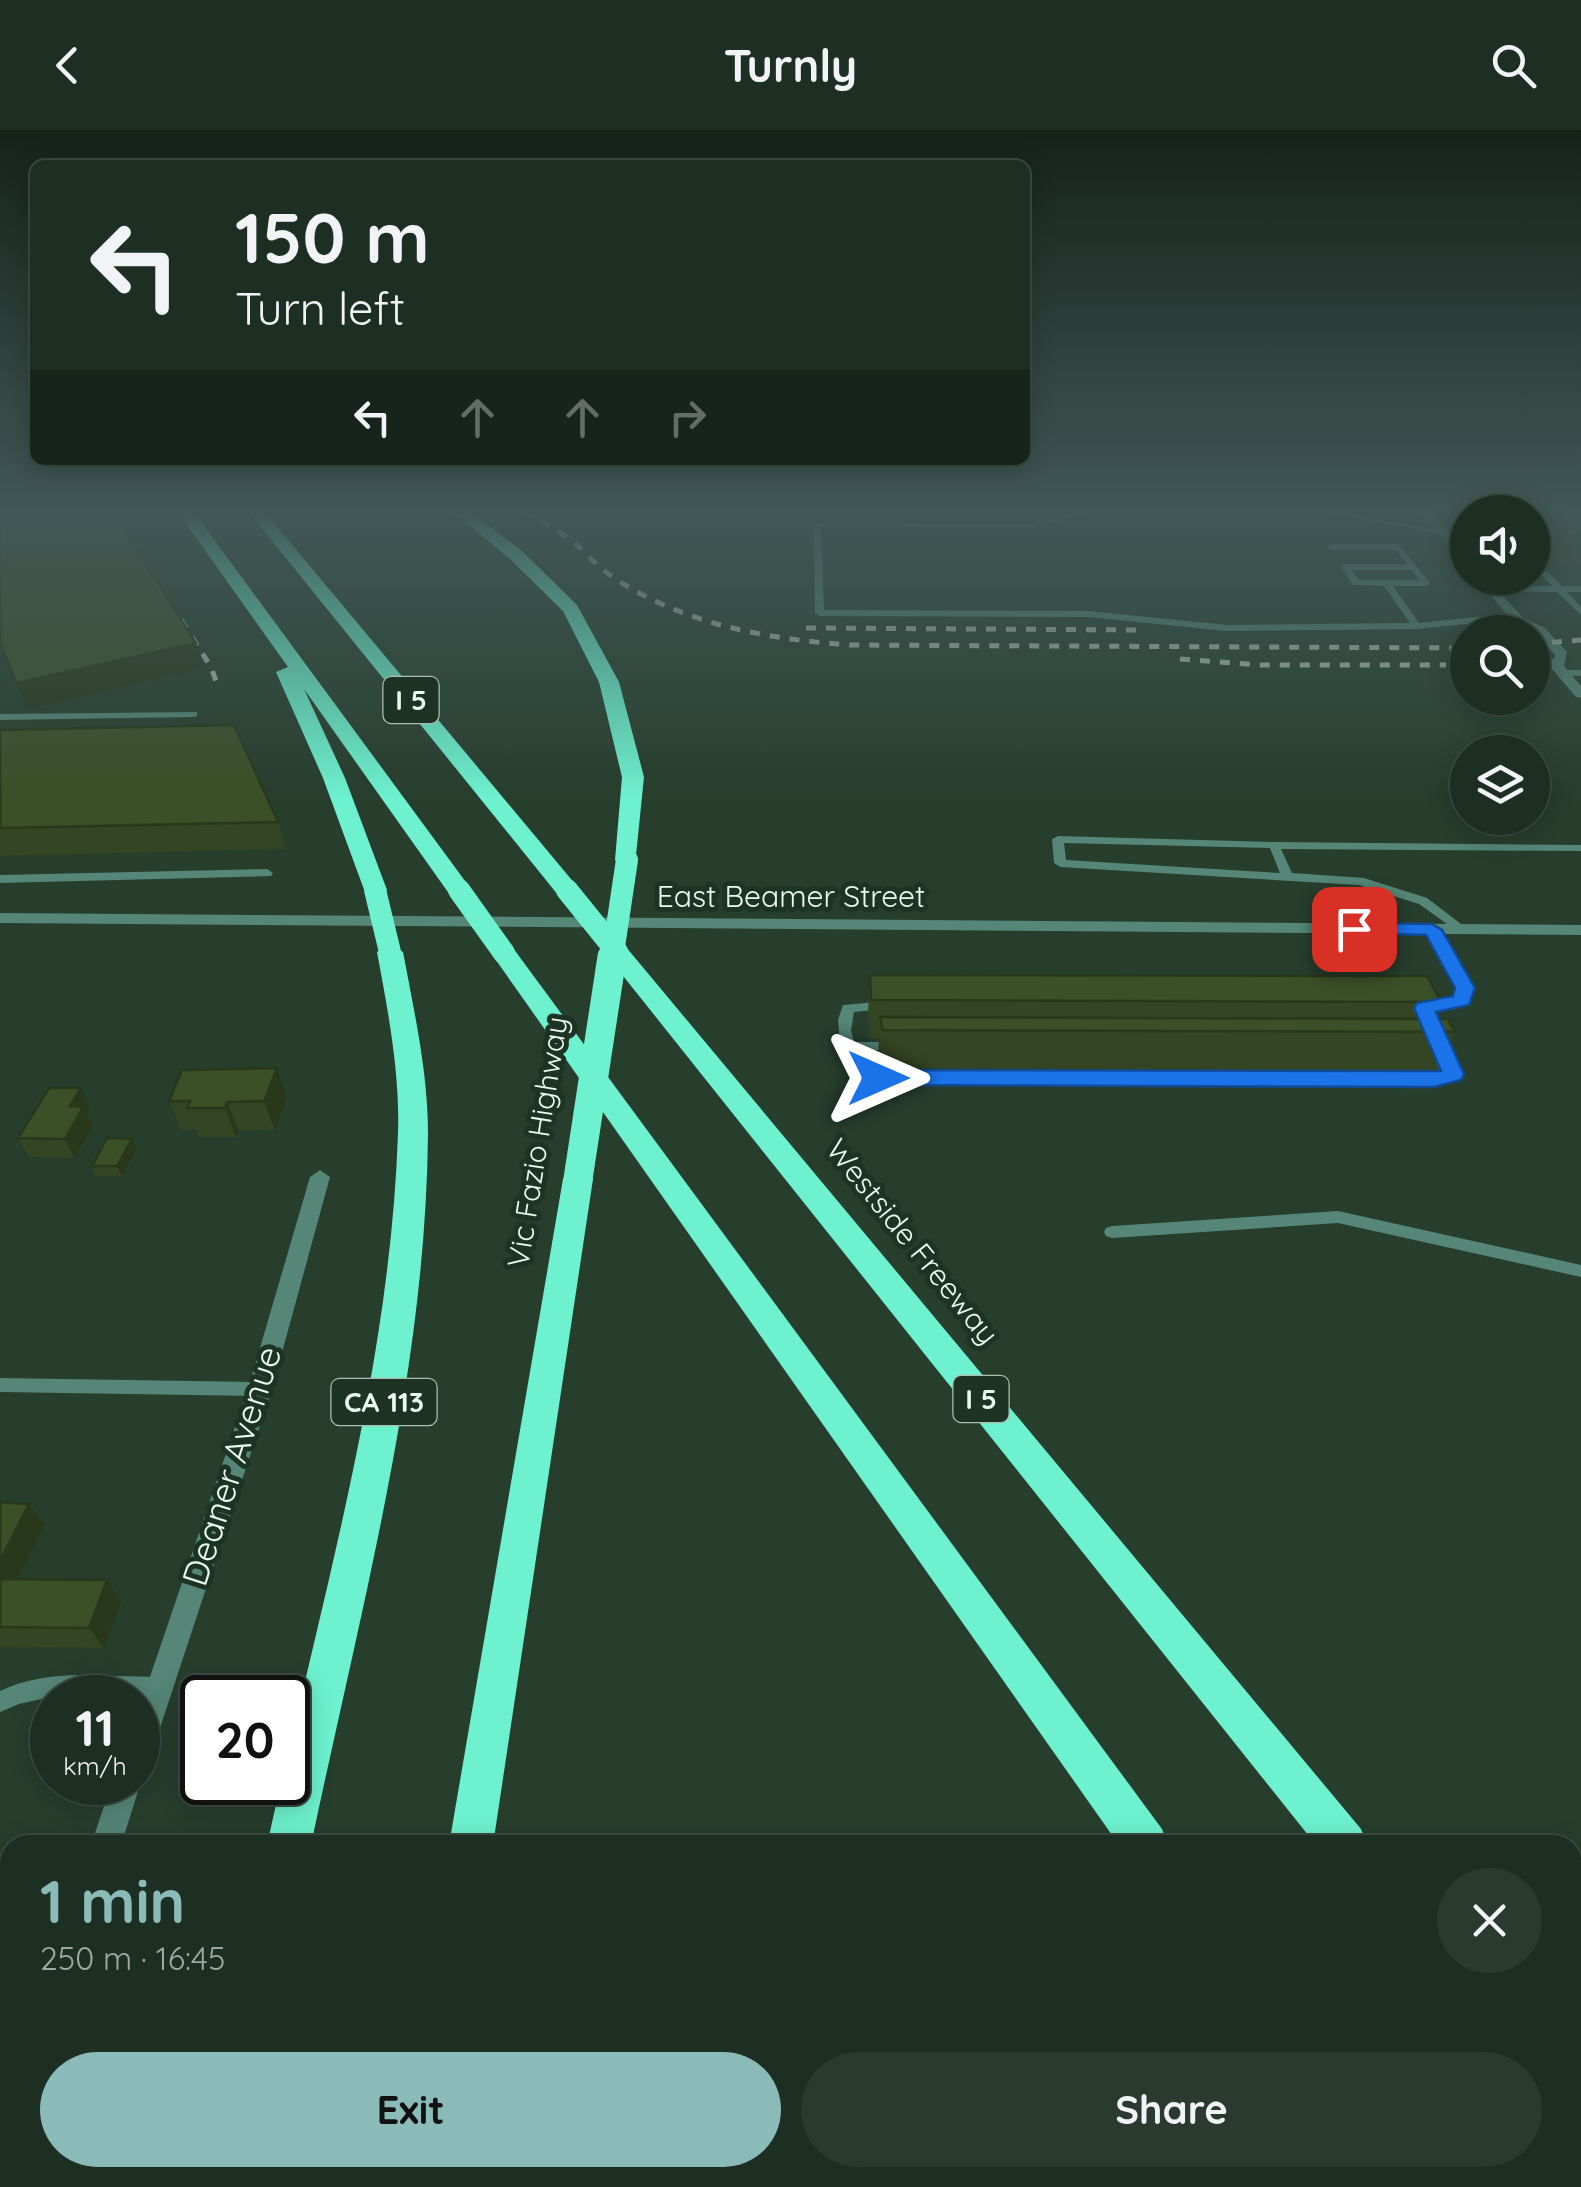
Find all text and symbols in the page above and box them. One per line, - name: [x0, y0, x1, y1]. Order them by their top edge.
- text: Turnly: [724, 37, 857, 93]
- icon: back: [40, 38, 95, 93]
- icon: search: [1486, 38, 1541, 93]
- text: 150 m: [235, 193, 430, 281]
- icon: left: [70, 200, 200, 330]
- text: Turn left: [235, 280, 405, 336]
- icon: left: [345, 390, 400, 445]
- icon: ahead: [450, 390, 505, 445]
- icon: ahead: [555, 390, 610, 445]
- icon: right: [660, 390, 715, 445]
- map controls: [1450, 495, 1550, 835]
- button: sound: [1450, 495, 1550, 595]
- button: search: [1450, 615, 1550, 715]
- road number: I 5: [384, 677, 438, 723]
- button: layers: [1450, 735, 1550, 835]
- street label: East Beamer Street: [657, 877, 925, 915]
- pin: [1312, 887, 1397, 972]
- icon: arrive: [1327, 902, 1382, 957]
- street label: Vic Fazio Highway: [498, 1014, 576, 1270]
- position arrow: [826, 1026, 930, 1130]
- street label: Westside Freeway: [818, 1131, 1007, 1352]
- street label: Deaner Avenue: [172, 1340, 290, 1591]
- road number: I 5: [954, 1376, 1008, 1422]
- road number: CA 113: [332, 1379, 436, 1425]
- speed limit sign: 20: [180, 1675, 310, 1805]
- text: 11: [76, 1696, 114, 1759]
- text: km/h: [63, 1750, 127, 1781]
- text: 1 min: [40, 1863, 185, 1938]
- button: close: [1437, 1868, 1542, 1973]
- text: 250 m · 16:45: [40, 1938, 225, 1978]
- button: Exit: [40, 2052, 781, 2167]
- button: Share: [801, 2052, 1542, 2167]

